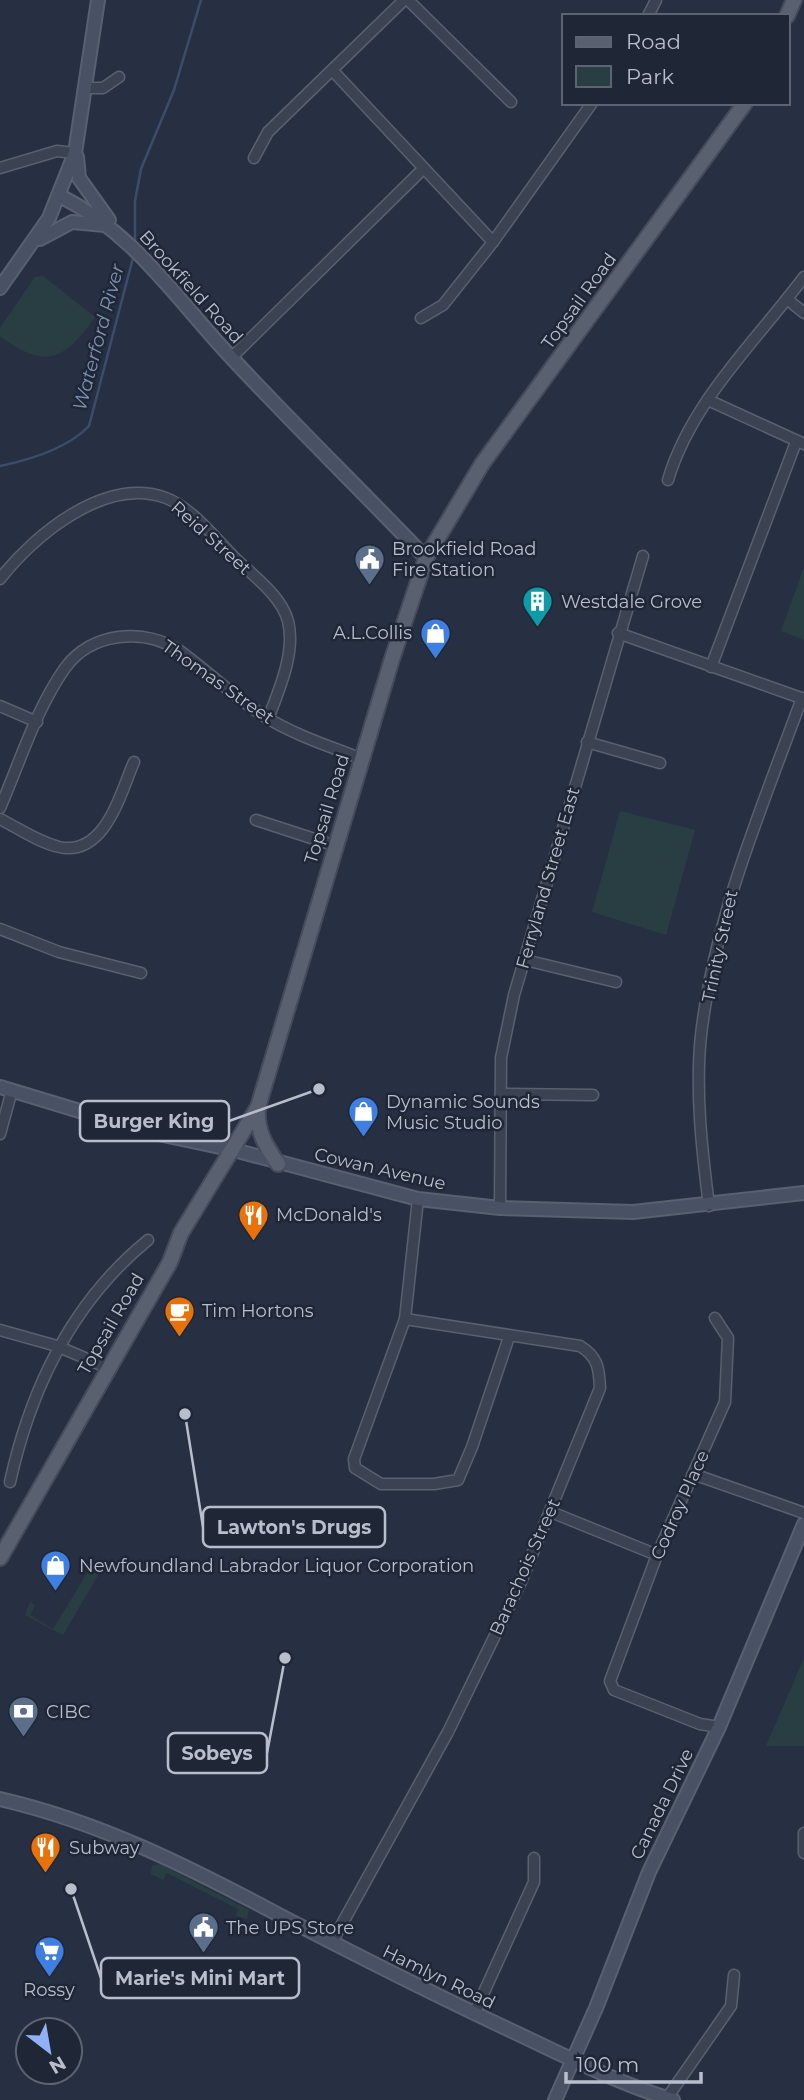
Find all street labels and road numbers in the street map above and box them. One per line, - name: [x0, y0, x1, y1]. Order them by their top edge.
- street label: Brookfield Road: [134, 226, 248, 348]
- street label: Topsail Road: [537, 249, 621, 353]
- street label: Reid Street: [166, 496, 256, 580]
- street label: Thomas Street: [158, 635, 278, 729]
- street label: Topsail Road: [300, 751, 354, 867]
- street label: Ferryland Street East: [511, 785, 585, 971]
- street label: Trinity Street: [697, 888, 743, 1004]
- street label: Cowan Avenue: [312, 1143, 448, 1195]
- street label: Topsail Road: [73, 1269, 149, 1379]
- street label: Codroy Place: [646, 1447, 714, 1563]
- street label: Barachois Street: [485, 1495, 565, 1639]
- street label: Canada Drive: [626, 1745, 698, 1863]
- street label: Hamlyn Road: [379, 1940, 499, 2014]

